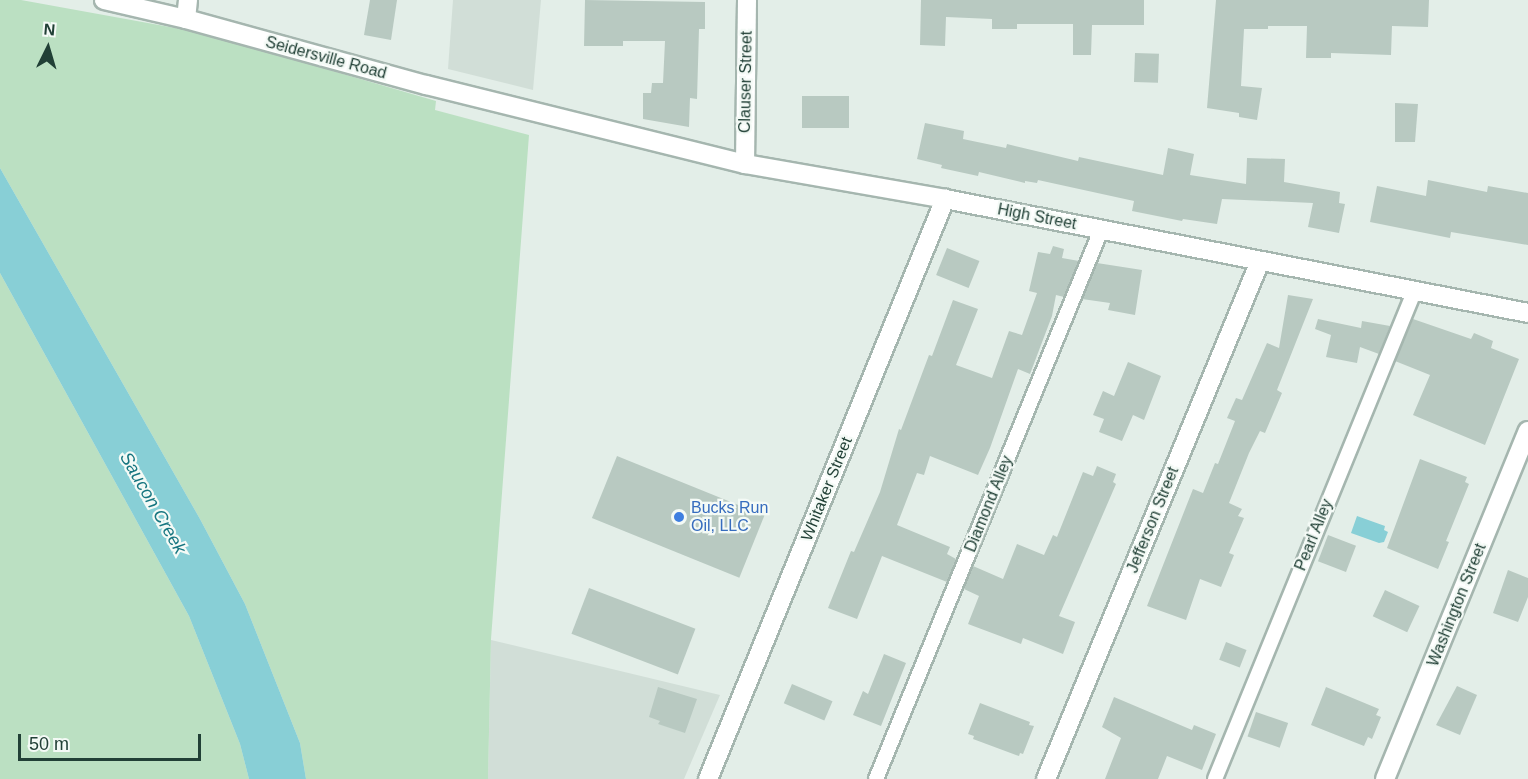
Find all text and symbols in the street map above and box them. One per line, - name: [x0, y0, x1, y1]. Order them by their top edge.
- north arrow: [18, 18, 78, 78]
- text: N: [43, 21, 56, 39]
- street label: Clauser Street: [736, 31, 756, 133]
- street label: Seidersville Road: [263, 33, 389, 83]
- street label: High Street: [996, 200, 1078, 234]
- street label: Whitaker Street: [797, 434, 857, 544]
- water label: Saucon Creek: [115, 448, 191, 558]
- street label: Diamond Alley: [961, 453, 1017, 555]
- street label: Jefferson Street: [1123, 464, 1183, 576]
- street label: Pearl Alley: [1291, 496, 1337, 574]
- place label: Bucks Run Oil, LLC: [691, 498, 768, 536]
- marker: Bucks Run Oil, LLC: [672, 510, 686, 524]
- street label: Washington Street: [1424, 541, 1490, 669]
- scale bar: [21, 722, 204, 760]
- text: 50 m: [29, 734, 69, 754]

